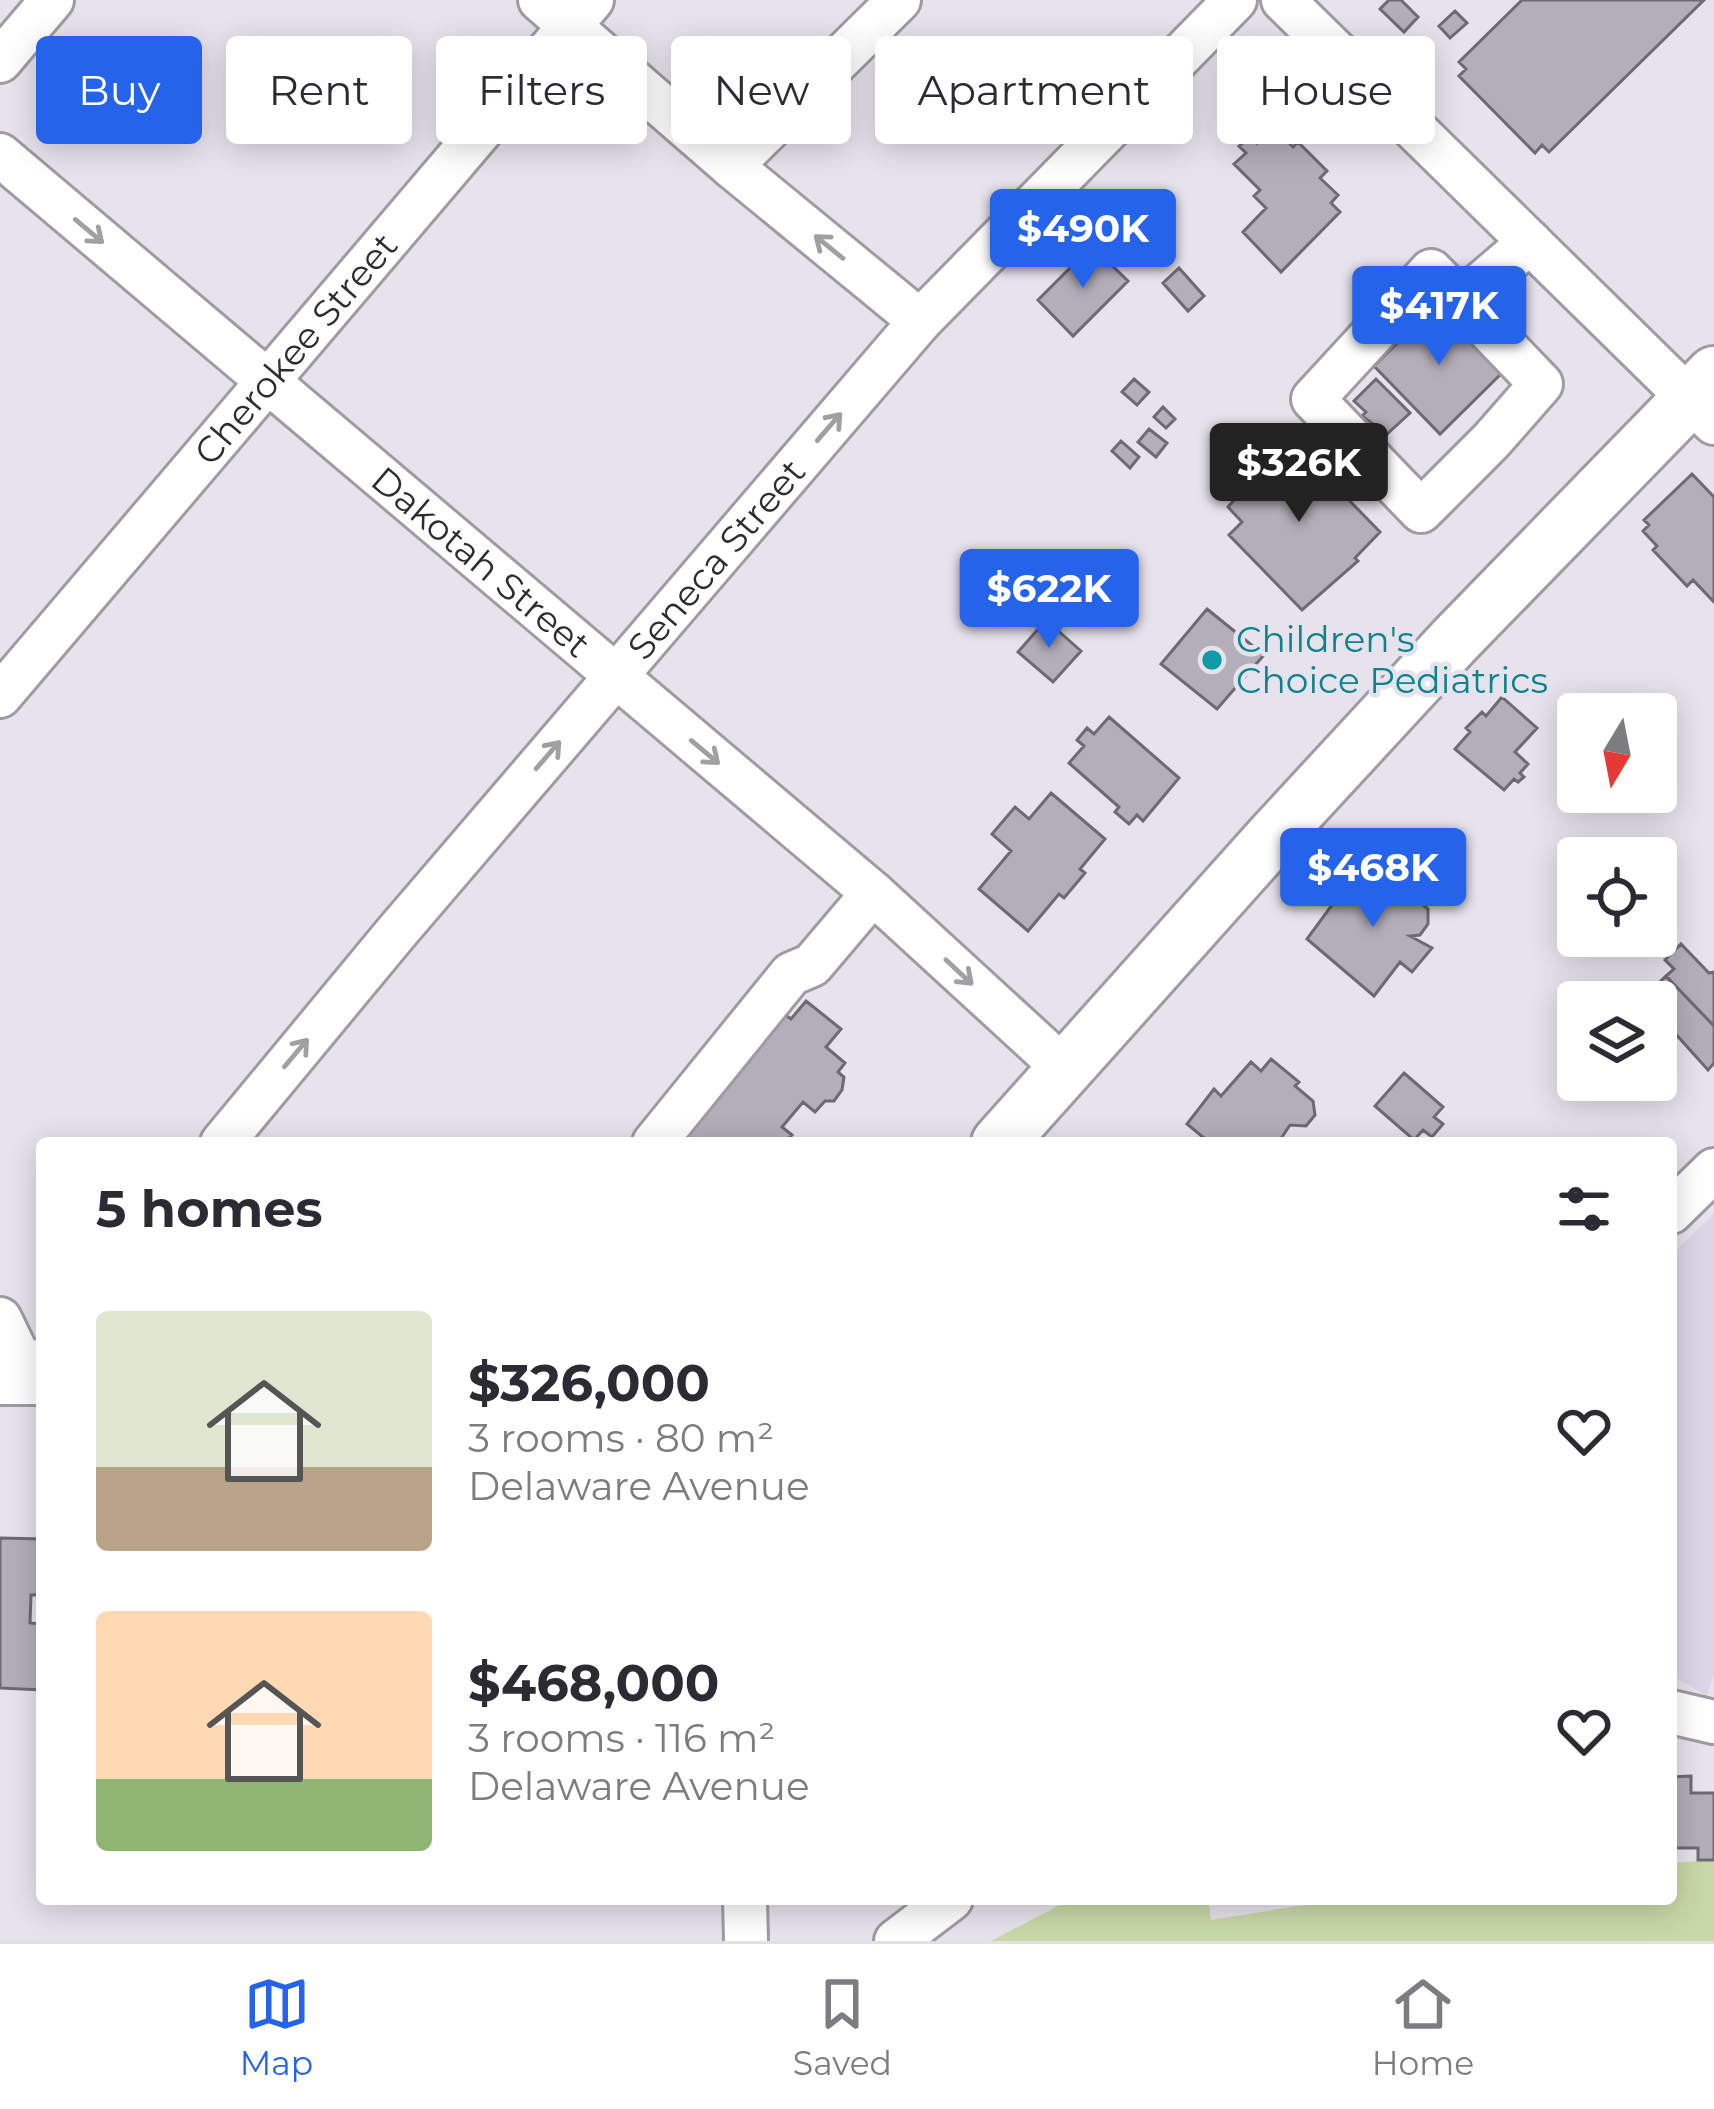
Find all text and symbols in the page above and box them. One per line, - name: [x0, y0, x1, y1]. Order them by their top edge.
- chip: Buy: [36, 36, 202, 144]
- chip: Rent: [226, 36, 412, 144]
- chip: Filters: [436, 36, 647, 144]
- chip: New: [671, 36, 851, 144]
- chip: Apartment: [875, 36, 1193, 144]
- chip: House: [1217, 36, 1435, 144]
- pin: $490K: [999, 189, 1167, 291]
- text: $490K: [1017, 204, 1149, 252]
- one-way arrow: [73, 217, 105, 243]
- street label: Cherokee Street: [184, 224, 406, 474]
- one-way arrow: [814, 234, 846, 261]
- pin: $417K: [1355, 266, 1523, 368]
- text: $417K: [1379, 281, 1499, 329]
- one-way arrow: [815, 412, 843, 443]
- pin: $326K: [1215, 423, 1383, 525]
- text: $326K: [1237, 438, 1361, 486]
- street label: Seneca Street: [618, 450, 814, 668]
- street label: Dakotah Street: [363, 457, 599, 666]
- pin: $622K: [965, 549, 1133, 651]
- text: $622K: [987, 564, 1111, 612]
- place label: Children's Choice Pediatrics: [1236, 617, 1548, 702]
- marker: Children's Choice Pediatrics: [1199, 647, 1225, 673]
- north arrow: [1557, 693, 1677, 813]
- map controls: [1557, 693, 1677, 1101]
- one-way arrow: [689, 737, 720, 765]
- one-way arrow: [534, 740, 562, 771]
- pin: $468K: [1289, 828, 1457, 930]
- button: locate: [1557, 837, 1677, 957]
- text: $468K: [1307, 843, 1439, 891]
- one-way arrow: [943, 958, 973, 985]
- button: layers: [1557, 981, 1677, 1101]
- one-way arrow: [282, 1038, 310, 1069]
- icon: filters: [1551, 1176, 1617, 1242]
- text: 5 homes: [96, 1178, 323, 1240]
- text: $326,000: [468, 1352, 710, 1414]
- icon: home: [192, 1359, 336, 1503]
- icon: heart: [1551, 1398, 1617, 1464]
- text: 3 rooms · 80 m²: [468, 1414, 774, 1462]
- text: Delaware Avenue: [468, 1462, 810, 1510]
- text: $468,000: [468, 1652, 719, 1714]
- icon: home: [192, 1659, 336, 1803]
- icon: heart: [1551, 1698, 1617, 1764]
- text: 3 rooms · 116 m²: [468, 1714, 775, 1762]
- text: Delaware Avenue: [468, 1762, 810, 1810]
- tab: Map: [240, 1971, 313, 2083]
- tab: Saved: [793, 1971, 892, 2083]
- tab: Home: [1372, 1971, 1474, 2083]

